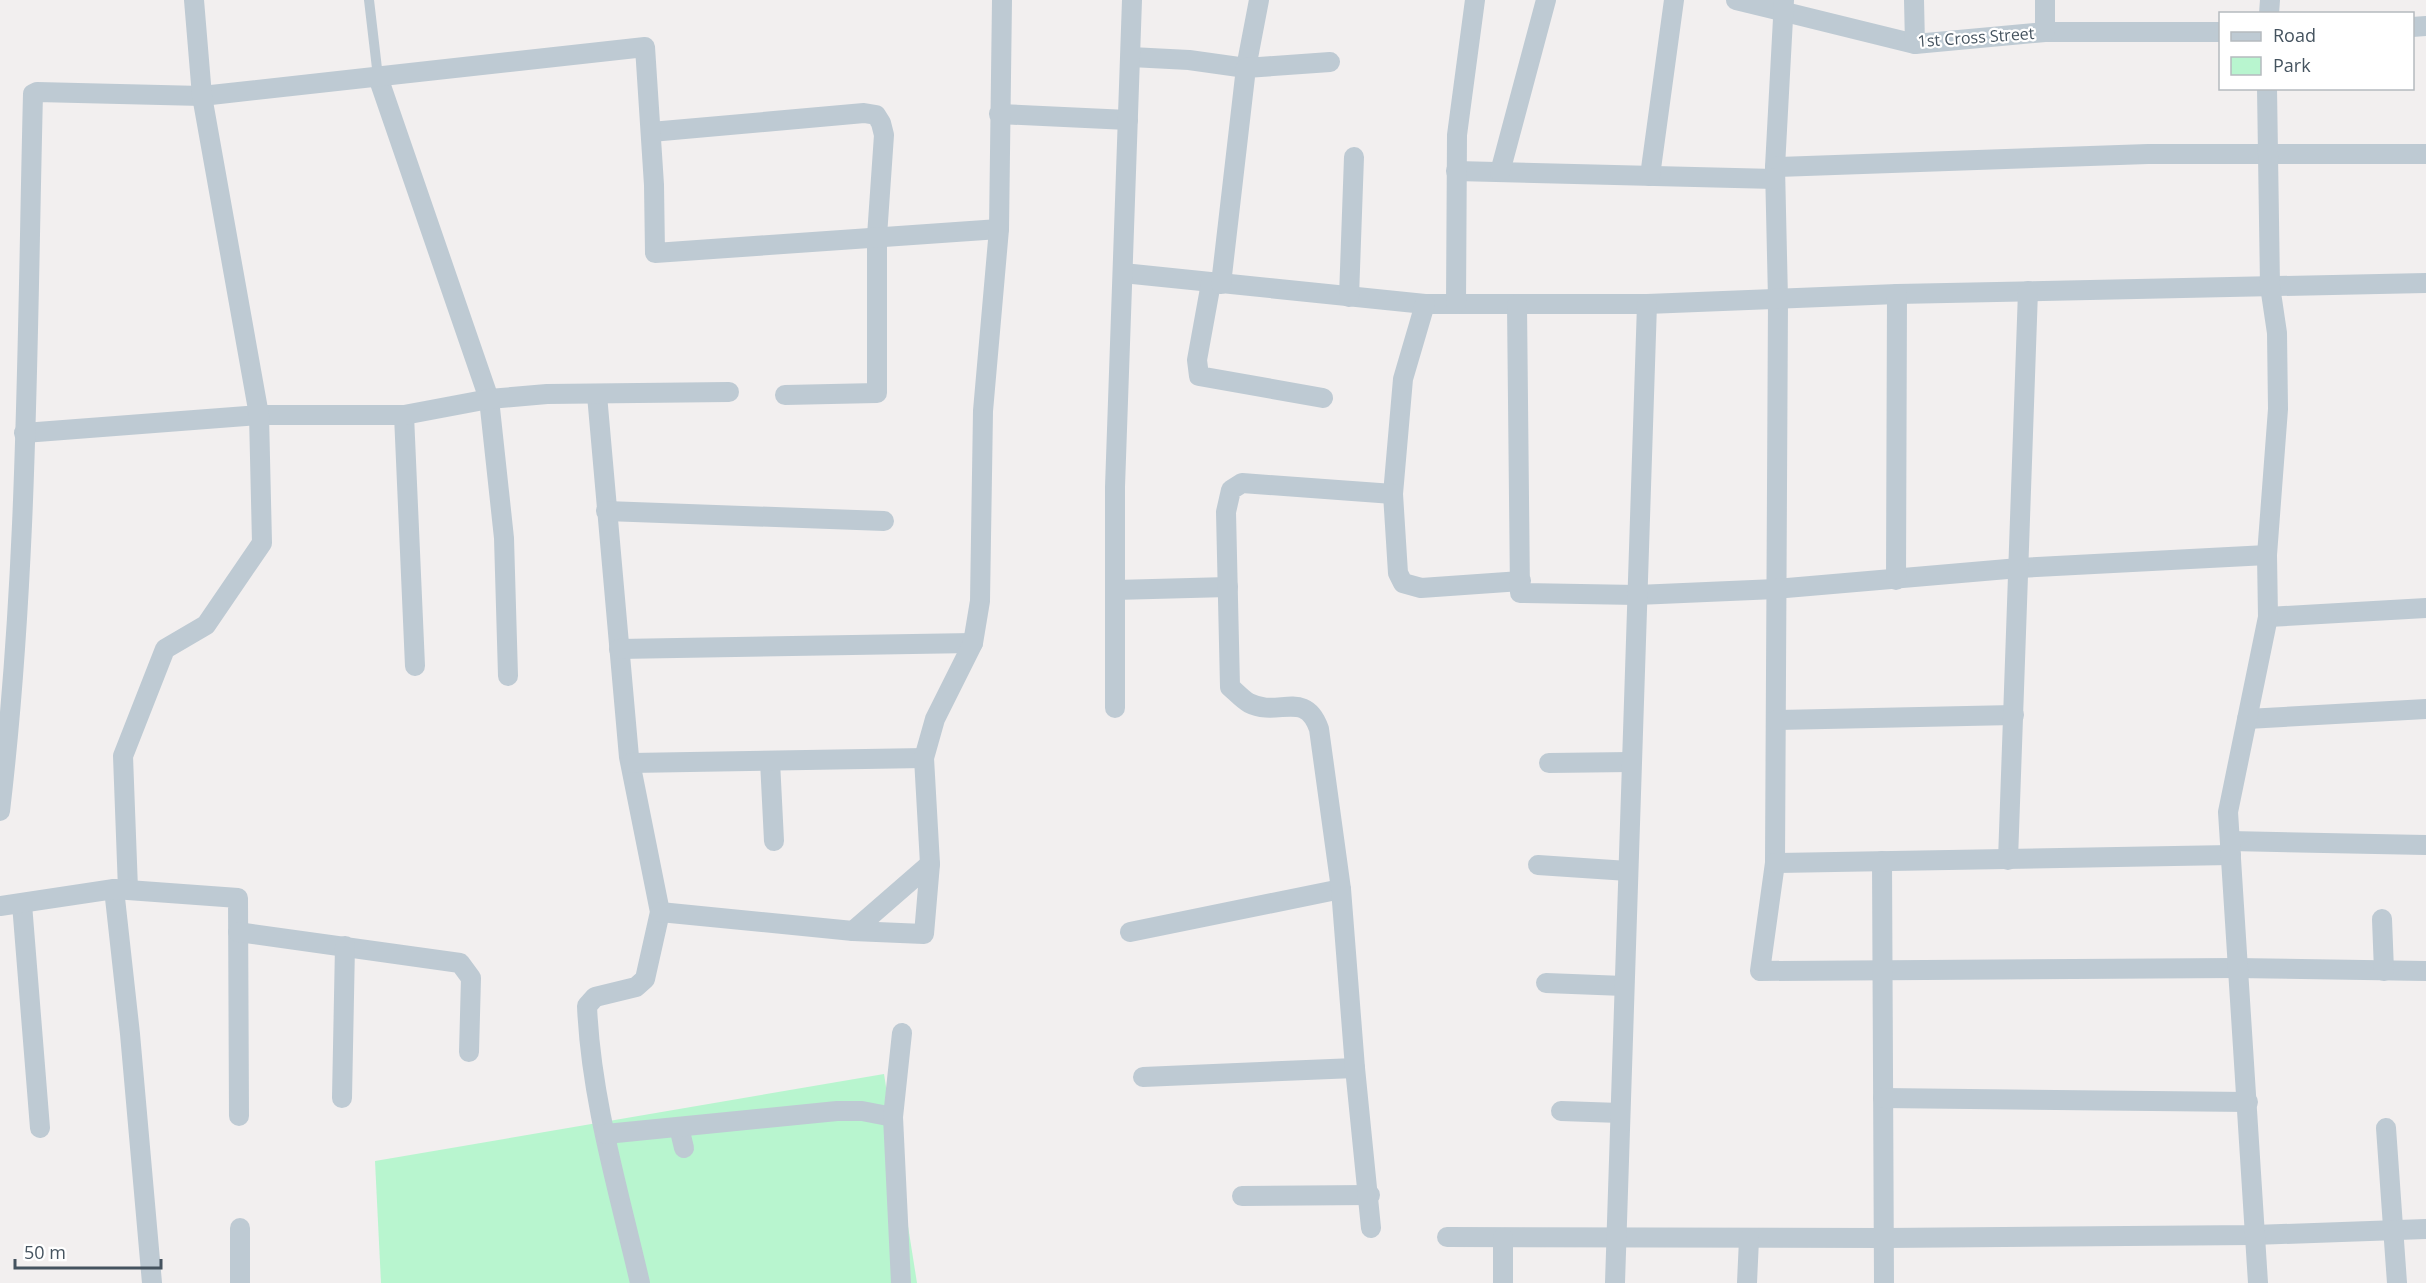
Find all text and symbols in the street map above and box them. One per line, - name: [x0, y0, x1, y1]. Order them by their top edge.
- legend: [2219, 12, 2414, 90]
- street label: 1st Cross Street: [1917, 22, 2035, 52]
- text: Road: [2273, 23, 2316, 47]
- text: Park: [2273, 53, 2311, 77]
- scale bar: [15, 1232, 160, 1270]
- text: 50 m: [24, 1240, 66, 1264]

